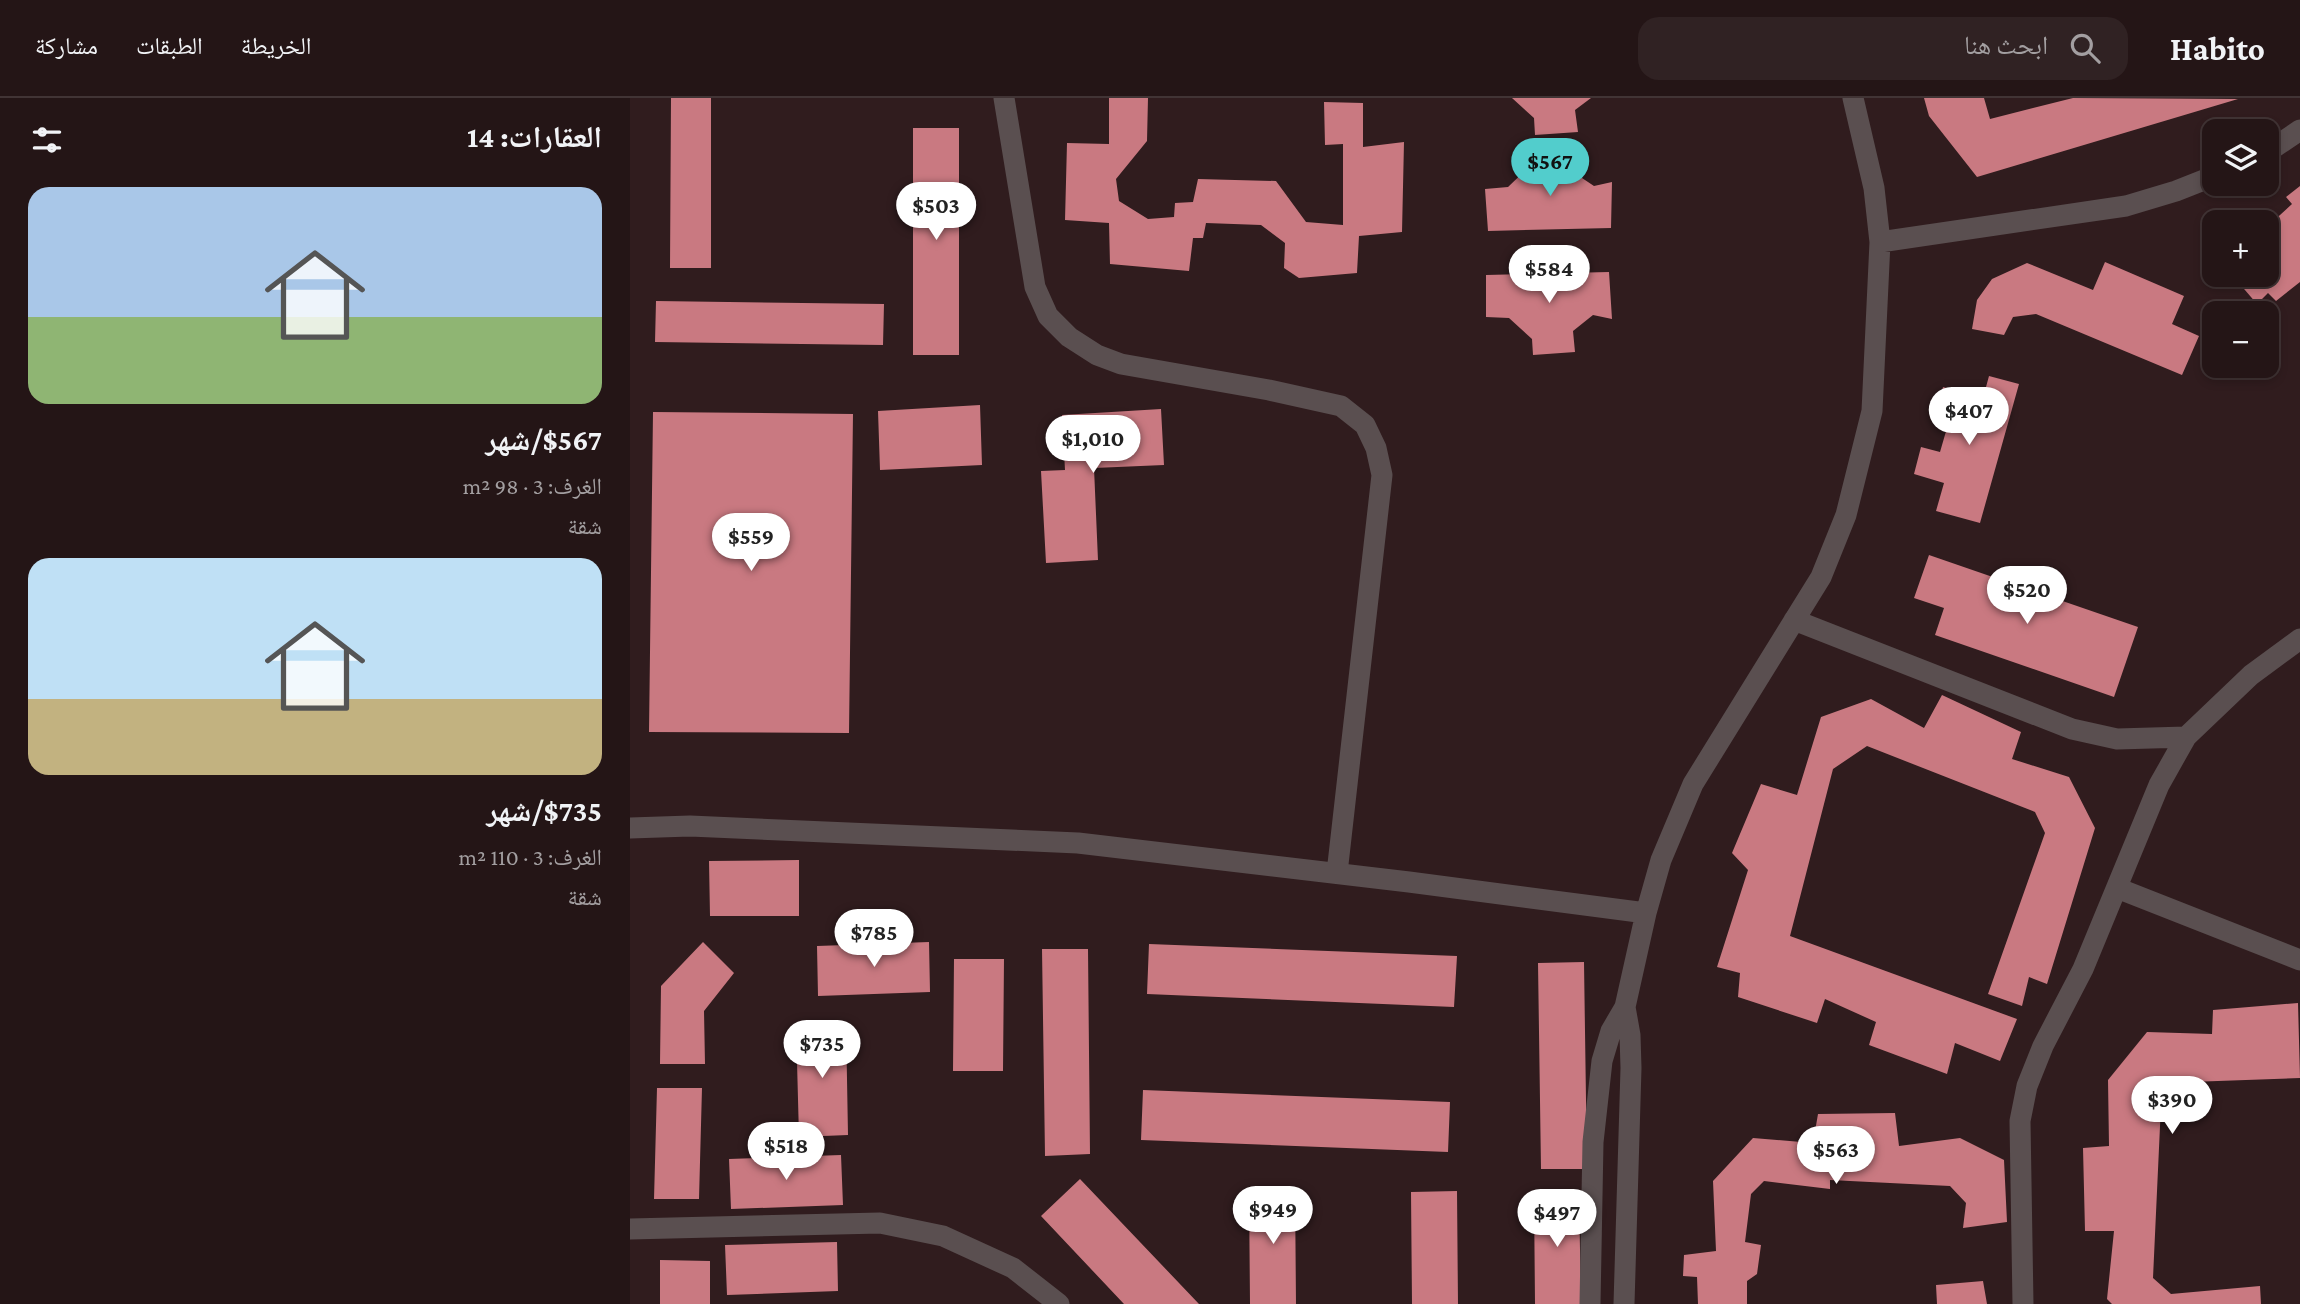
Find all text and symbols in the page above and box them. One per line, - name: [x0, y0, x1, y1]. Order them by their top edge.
- search box: [1638, 17, 2128, 80]
- icon: search: [2066, 29, 2104, 67]
- text: Habito: [2170, 30, 2265, 67]
- text: ابحث هنا: [1964, 31, 2048, 60]
- text: مشاركة: [35, 32, 98, 59]
- text: الطبقات: [136, 32, 203, 59]
- text: الخريطة: [241, 32, 311, 59]
- map controls: [2202, 119, 2279, 378]
- button: layers: [2202, 119, 2279, 196]
- text: العقارات: 14: [467, 120, 602, 153]
- icon: filters: [28, 121, 66, 159]
- pin: $567: [1509, 139, 1591, 198]
- text: $567: [1527, 148, 1573, 174]
- pin: $503: [895, 183, 977, 242]
- text: $503: [912, 192, 960, 218]
- button: +: [2202, 210, 2279, 287]
- icon: home: [252, 232, 378, 358]
- pin: $584: [1508, 246, 1590, 305]
- text: $584: [1525, 255, 1573, 281]
- button: −: [2202, 301, 2279, 378]
- pin: $407: [1928, 388, 2010, 447]
- text: $407: [1945, 397, 1993, 423]
- pin: $1,010: [1036, 416, 1150, 475]
- text: $567/شهر: [486, 423, 602, 456]
- text: $1,010: [1062, 425, 1124, 451]
- text: الغرف: 3 · 98 m²: [463, 473, 602, 499]
- text: شقة: [568, 513, 602, 539]
- pin: $559: [710, 514, 792, 573]
- text: $559: [728, 523, 774, 549]
- pin: $520: [1986, 566, 2068, 626]
- text: $520: [2003, 576, 2051, 602]
- icon: home: [252, 603, 378, 729]
- text: $735/شهر: [486, 794, 602, 827]
- text: الغرف: 3 · 110 m²: [459, 844, 602, 870]
- text: شقة: [568, 884, 602, 910]
- pin: $785: [833, 910, 915, 969]
- text: $785: [851, 919, 897, 945]
- pin: $735: [781, 1020, 863, 1080]
- text: $735: [800, 1030, 844, 1056]
- pin: $390: [2131, 1076, 2213, 1136]
- text: $390: [2147, 1086, 2197, 1112]
- pin: $518: [745, 1122, 827, 1182]
- pin: $563: [1795, 1126, 1877, 1186]
- text: $518: [764, 1132, 808, 1158]
- text: $563: [1813, 1136, 1859, 1162]
- pin: $949: [1232, 1186, 1314, 1246]
- pin: $497: [1516, 1190, 1598, 1249]
- text: $949: [1249, 1196, 1297, 1222]
- text: $497: [1533, 1199, 1581, 1225]

